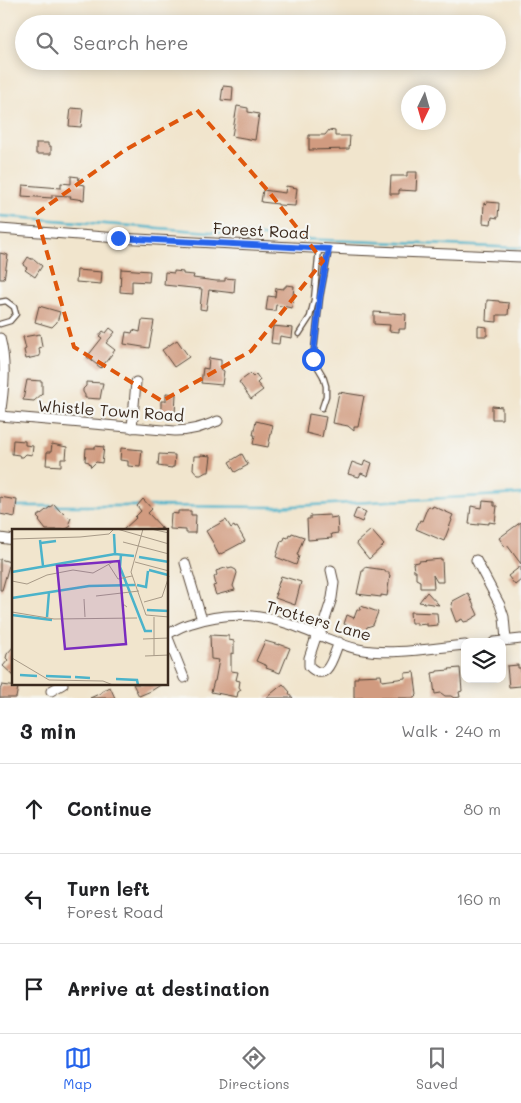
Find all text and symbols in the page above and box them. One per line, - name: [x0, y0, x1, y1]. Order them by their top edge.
- search box: [15, 15, 506, 70]
- icon: search: [33, 29, 61, 57]
- text: Search here: [73, 30, 189, 55]
- north arrow: [401, 85, 446, 130]
- street label: Forest Road: [212, 217, 310, 243]
- route end: [107, 227, 130, 250]
- route start: [302, 348, 325, 371]
- street label: Whistle Town Road: [37, 394, 185, 426]
- inset map: [12, 529, 169, 686]
- street label: Trotters Lane: [264, 595, 374, 645]
- map controls: [461, 638, 506, 683]
- button: layers: [461, 638, 506, 683]
- text: 3 min: [20, 717, 76, 744]
- text: Walk · 240 m: [401, 720, 501, 741]
- icon: ahead: [20, 795, 48, 823]
- text: Continue: [67, 796, 152, 821]
- text: 80 m: [464, 798, 501, 819]
- text: Turn left: [67, 876, 150, 901]
- icon: left: [20, 885, 48, 913]
- text: 160 m: [456, 888, 501, 909]
- text: Forest Road: [67, 901, 163, 922]
- icon: arrive: [20, 975, 48, 1003]
- text: Arrive at destination: [67, 976, 270, 1001]
- tab: Map: [63, 1044, 92, 1093]
- tab: Directions: [218, 1044, 290, 1093]
- tab: Saved: [416, 1044, 458, 1093]

